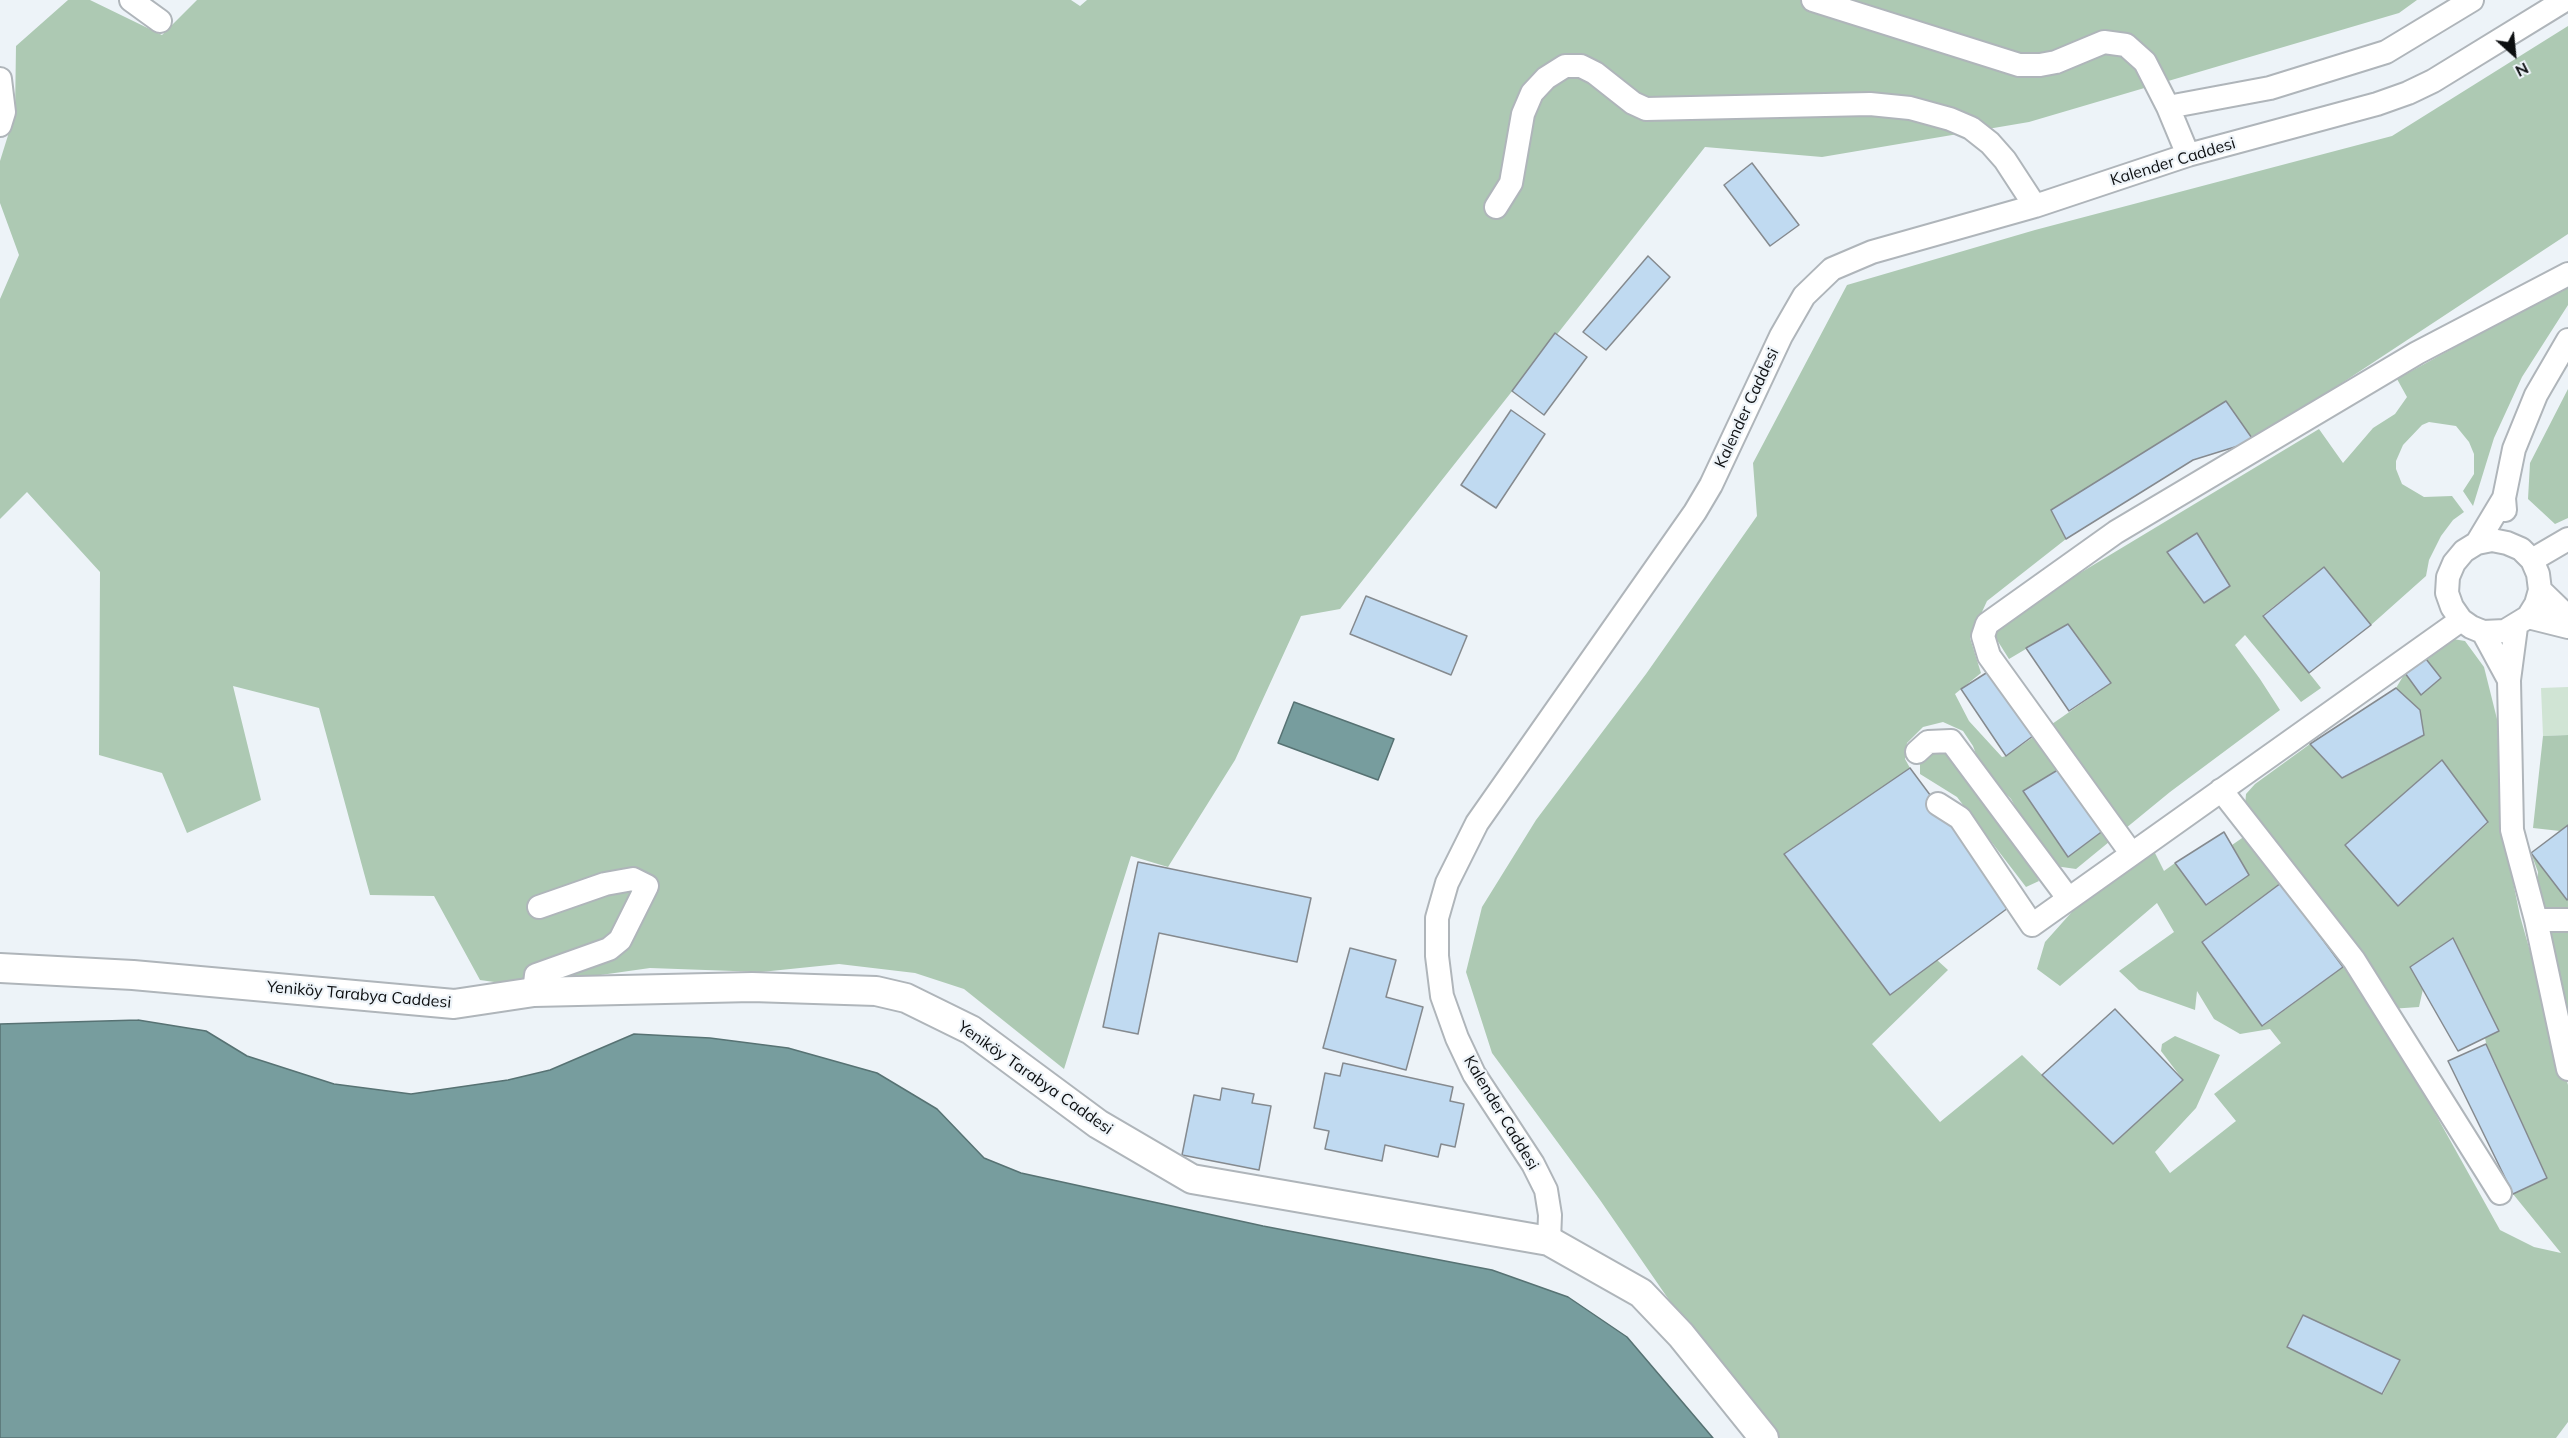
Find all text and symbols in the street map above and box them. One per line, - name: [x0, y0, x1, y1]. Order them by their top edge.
- north arrow: [2484, 24, 2544, 84]
- text: N: [2512, 58, 2532, 82]
- street label: Kalender Caddesi: [2108, 134, 2238, 190]
- street label: Kalender Caddesi: [1711, 345, 1783, 471]
- street label: Yeniköy Tarabya Caddesi: [266, 977, 452, 1013]
- street label: Yeniköy Tarabya Caddesi: [954, 1017, 1116, 1139]
- street label: Kalender Caddesi: [1459, 1052, 1543, 1174]

